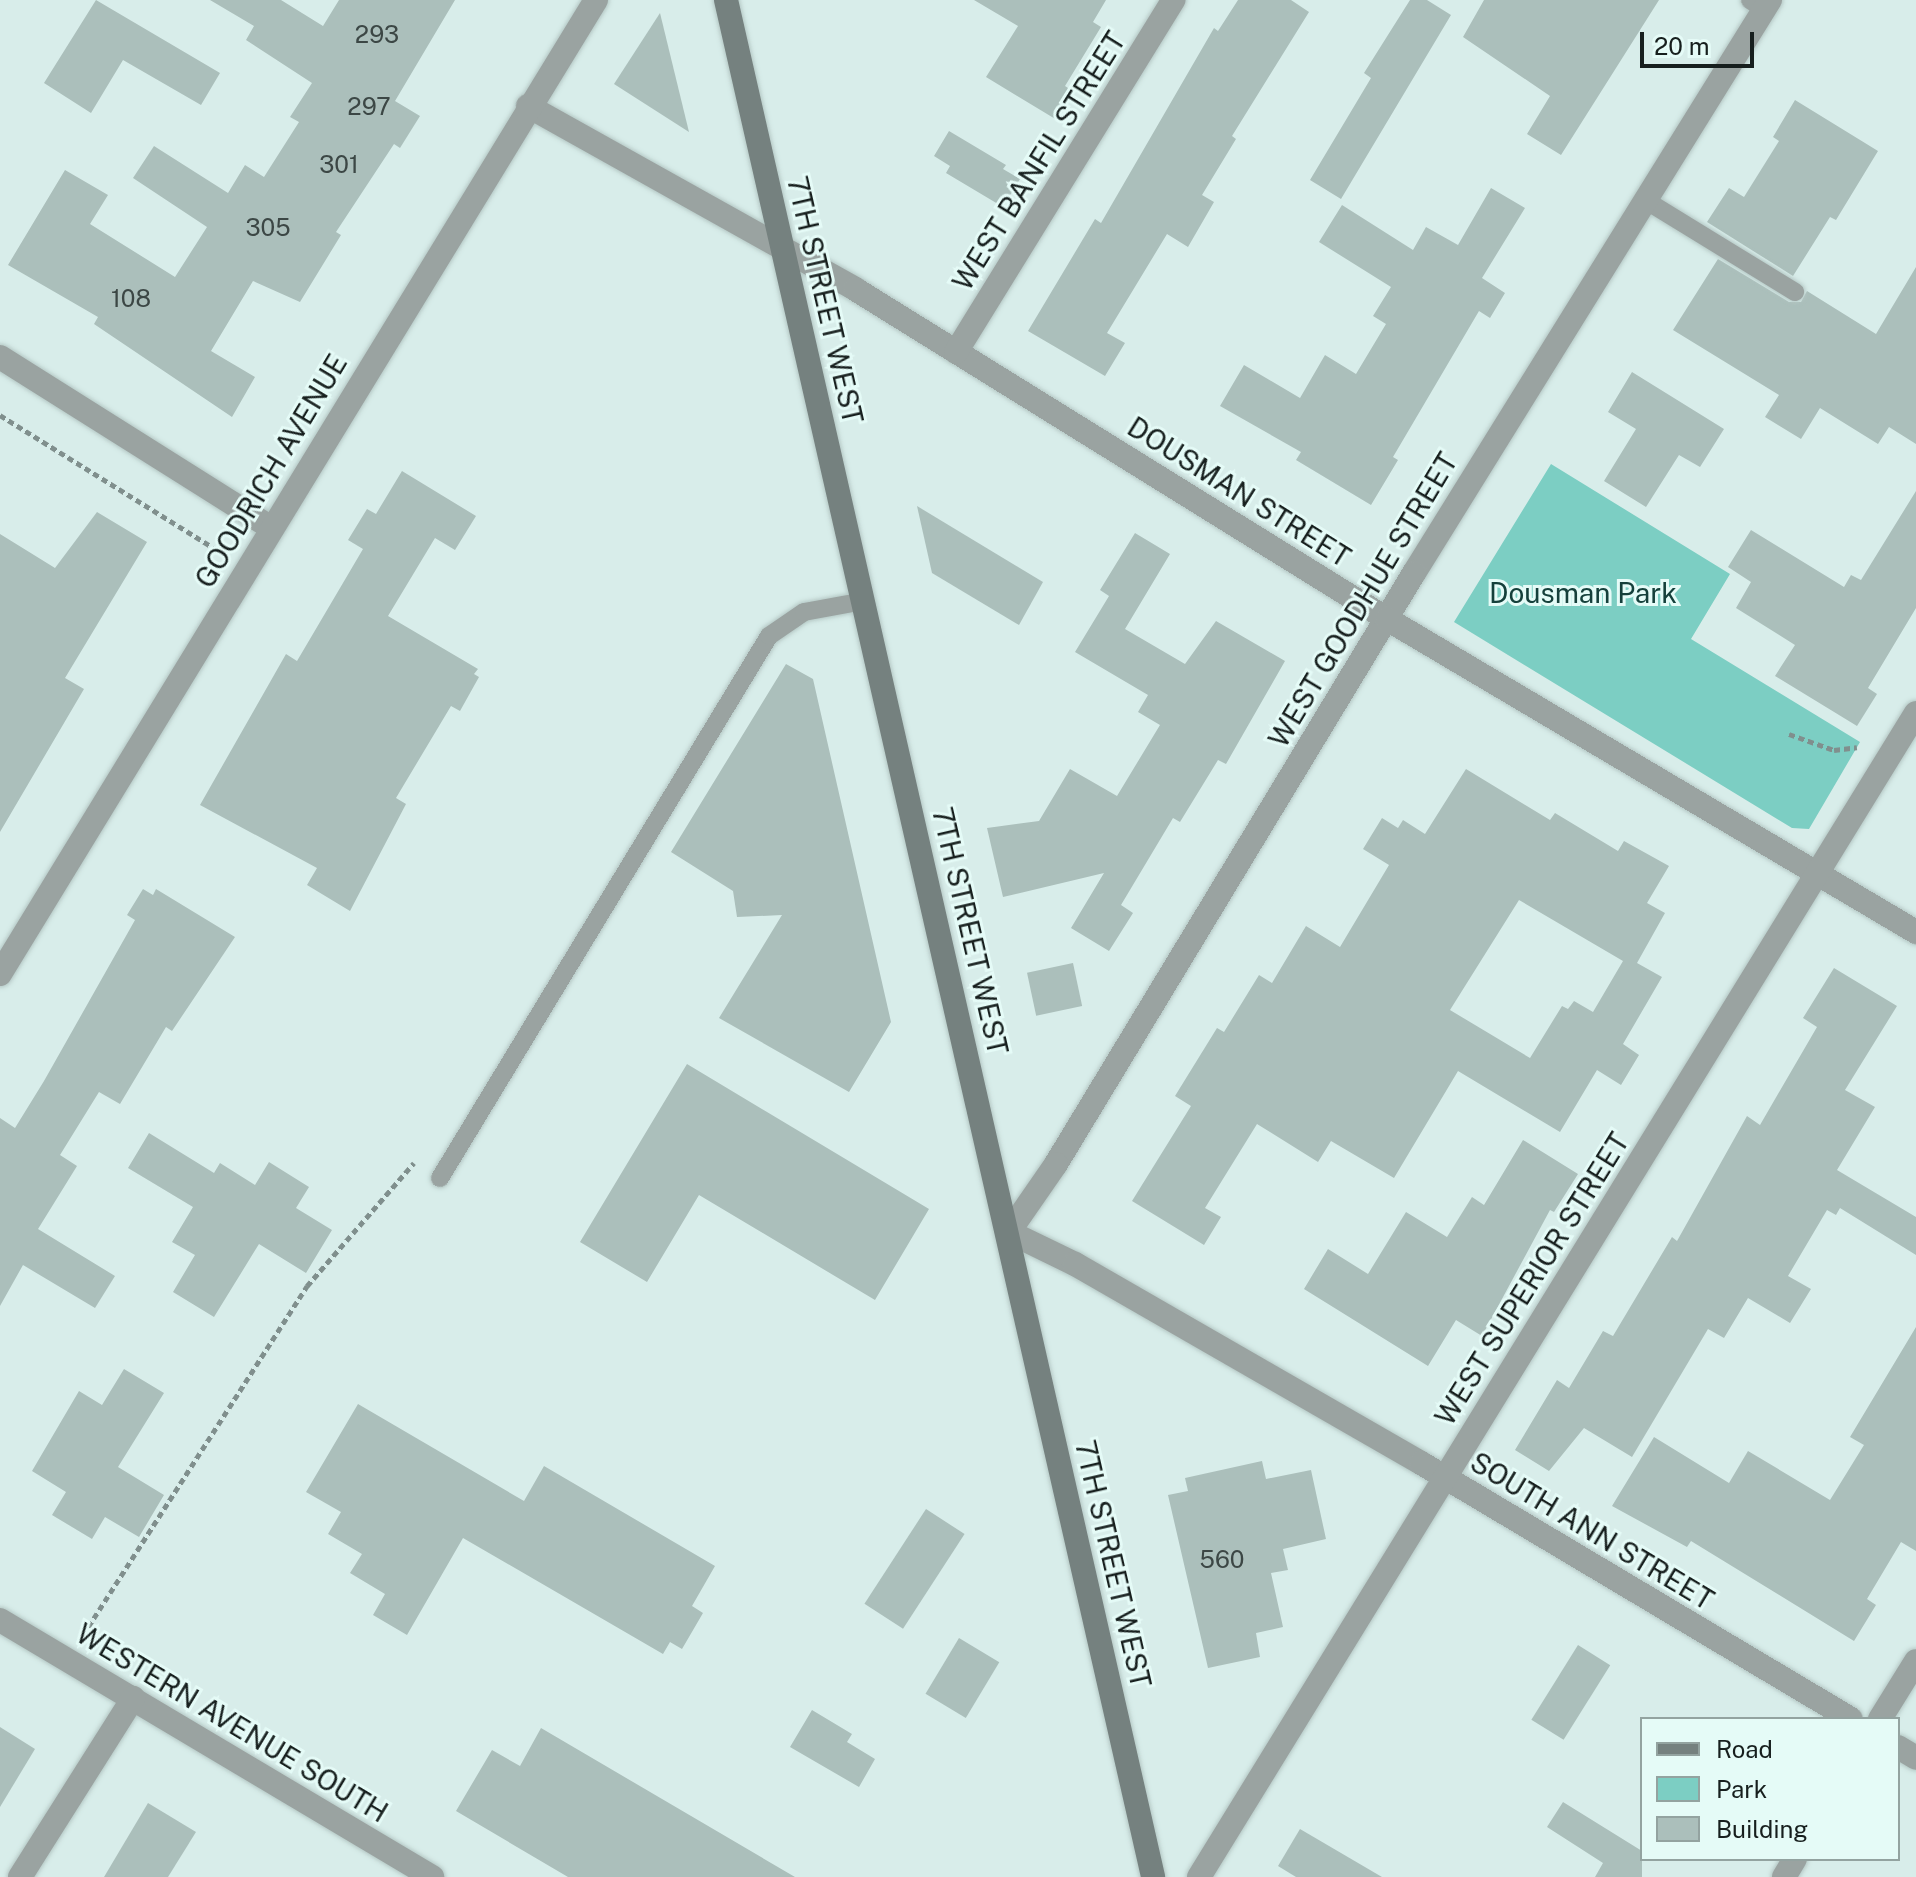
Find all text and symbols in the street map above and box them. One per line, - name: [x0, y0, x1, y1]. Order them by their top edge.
- scale bar: [1644, 16, 1758, 66]
- house number: 293: [355, 21, 399, 49]
- street label: WEST BANFIL STREET: [946, 25, 1132, 297]
- text: 20 m: [1654, 32, 1710, 60]
- house number: 297: [347, 93, 391, 121]
- house number: 301: [319, 151, 359, 179]
- street label: 7TH STREET WEST: [780, 173, 870, 427]
- house number: 305: [245, 214, 291, 242]
- house number: 108: [111, 285, 151, 313]
- street label: GOODRICH AVENUE: [188, 348, 354, 594]
- street label: DOUSMAN STREET: [1121, 410, 1357, 574]
- street label: WEST GOODHUE STREET: [1262, 447, 1464, 753]
- park label: Dousman Park: [1489, 576, 1677, 610]
- street label: 7TH STREET WEST: [925, 804, 1015, 1058]
- street label: WEST SUPERIOR STREET: [1428, 1126, 1636, 1432]
- street label: 7TH STREET WEST: [1068, 1437, 1158, 1691]
- street label: SOUTH ANN STREET: [1464, 1445, 1720, 1617]
- house number: 560: [1200, 1546, 1244, 1574]
- street label: WESTERN AVENUE SOUTH: [70, 1617, 394, 1829]
- legend: [1640, 1717, 1900, 1861]
- text: Road: [1716, 1735, 1773, 1763]
- text: Park: [1716, 1775, 1767, 1803]
- text: Building: [1716, 1815, 1808, 1843]

